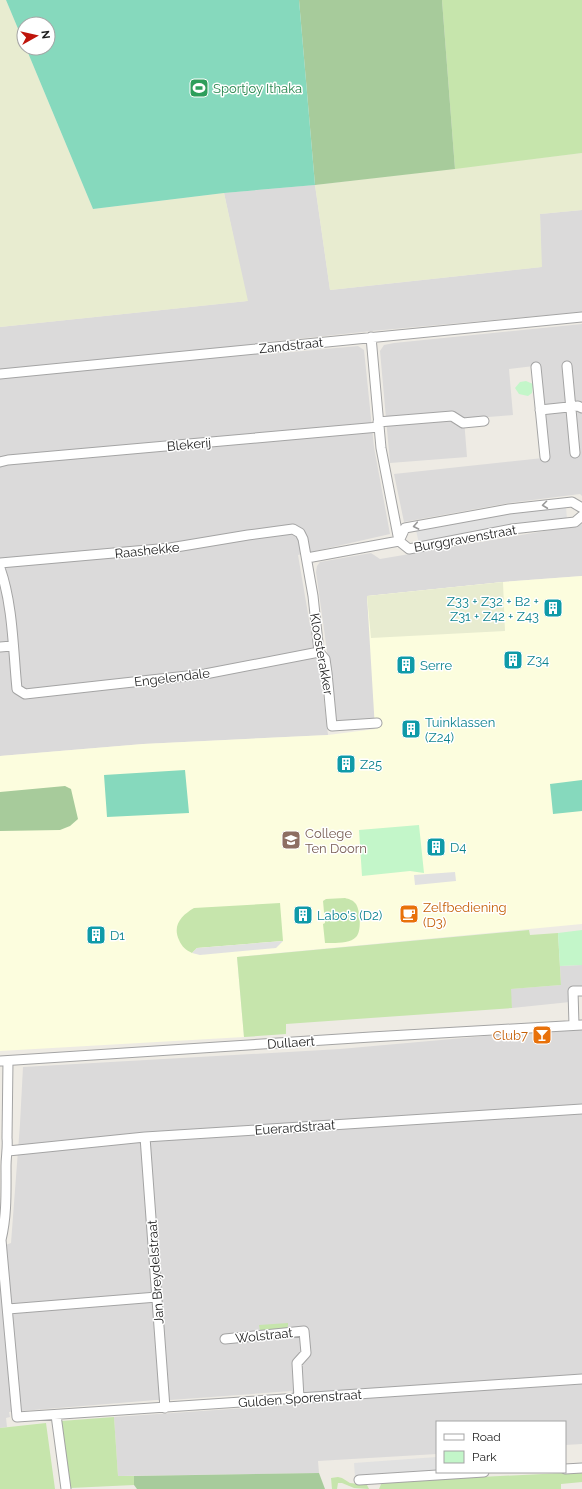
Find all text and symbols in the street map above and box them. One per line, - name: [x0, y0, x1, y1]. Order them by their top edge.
- north arrow: [16, 16, 56, 56]
- text: N: [38, 30, 52, 40]
- sports icon: Sportjoy Ithaka: [188, 77, 210, 99]
- place label: Sportjoy Ithaka: [213, 81, 302, 96]
- street label: Zandstraat: [258, 335, 325, 356]
- street label: Blekerij: [166, 435, 212, 454]
- one-way arrow: [542, 500, 548, 509]
- street label: Burggravenstraat: [413, 522, 518, 555]
- one-way arrow: [413, 522, 420, 530]
- street label: Raashekke: [114, 540, 181, 561]
- place label: Z33 + Z32 + B2 + Z31 + Z42 + Z43: [447, 594, 539, 624]
- building icon: Z33 + Z32 + B2 + Z31 + Z42 + Z43: [542, 597, 564, 619]
- street label: Kloosterakker: [307, 612, 336, 697]
- building icon: Z34: [502, 649, 524, 671]
- place label: Z34: [527, 653, 549, 668]
- building icon: Serre: [395, 654, 417, 676]
- place label: Serre: [420, 658, 452, 673]
- street label: Engelendale: [133, 665, 211, 690]
- place label: Tuinklassen (Z24): [425, 715, 495, 745]
- building icon: Tuinklassen (Z24): [400, 718, 422, 740]
- building icon: Z25: [335, 753, 357, 775]
- place label: Z25: [360, 757, 382, 772]
- place label: College Ten Doorn: [305, 826, 367, 856]
- school or university icon: College Ten Doorn: [280, 829, 302, 851]
- building icon: D4: [425, 836, 447, 858]
- place label: D4: [450, 840, 466, 855]
- place label: Zelfbediening (D3): [423, 900, 507, 930]
- cafe icon: Zelfbediening (D3): [398, 903, 420, 925]
- building icon: Labo's (D2): [292, 904, 314, 926]
- place label: Labo's (D2): [317, 908, 382, 923]
- building icon: D1: [85, 924, 107, 946]
- place label: D1: [110, 928, 125, 943]
- bar icon: Club7: [531, 1024, 553, 1046]
- place label: Club7: [493, 1028, 528, 1043]
- street label: Dullaert: [267, 1033, 316, 1052]
- street label: Euerardstraat: [254, 1117, 337, 1138]
- street label: Jan Breydelstraat: [144, 1219, 167, 1325]
- street label: Wolstraat: [235, 1325, 294, 1346]
- street label: Gulden Sporenstraat: [238, 1387, 363, 1410]
- legend: [436, 1421, 566, 1473]
- text: Road: [472, 1430, 501, 1444]
- text: Park: [472, 1450, 497, 1464]

